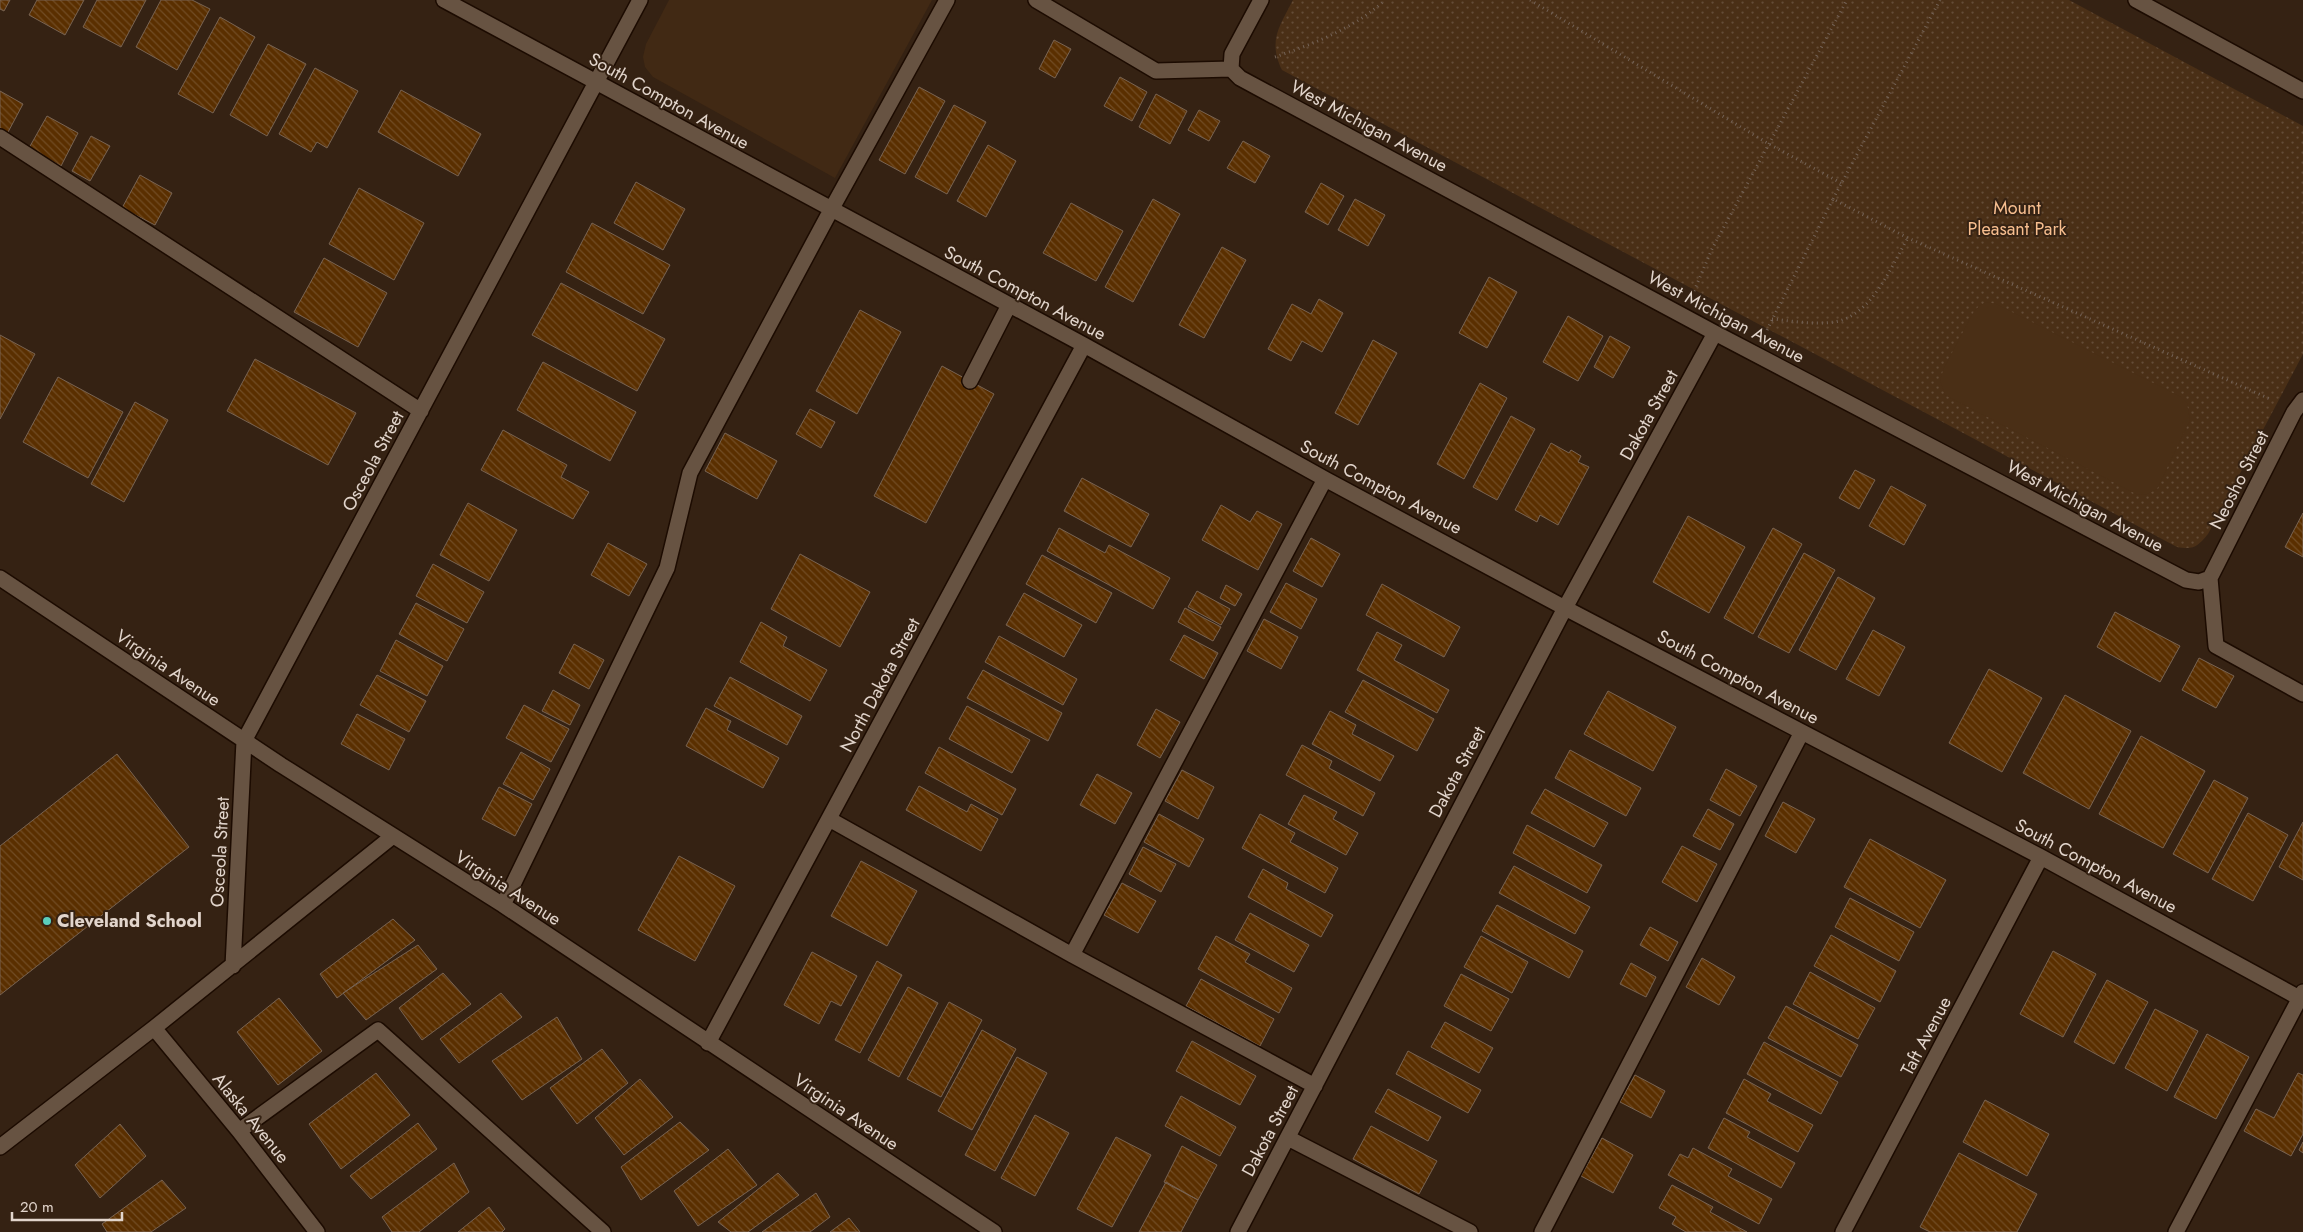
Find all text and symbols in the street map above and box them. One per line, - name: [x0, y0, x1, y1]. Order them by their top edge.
- street label: South Compton Avenue: [584, 46, 754, 156]
- street label: West Michigan Avenue: [1286, 74, 1452, 178]
- park label: Mount Pleasant Park: [1967, 195, 2067, 242]
- street label: South Compton Avenue: [940, 239, 1110, 347]
- street label: West Michigan Avenue: [1643, 265, 1809, 369]
- street label: Dakota Street: [1613, 365, 1685, 465]
- street label: Osceola Street: [336, 406, 411, 516]
- street label: Neosho Street: [2203, 425, 2275, 534]
- street label: South Compton Avenue: [1296, 433, 1466, 541]
- street label: West Michigan Avenue: [2002, 454, 2168, 558]
- street label: North Dakota Street: [834, 613, 927, 757]
- street label: Virginia Avenue: [110, 623, 226, 713]
- street label: South Compton Avenue: [1653, 623, 1823, 731]
- street label: Dakota Street: [1422, 721, 1492, 822]
- street label: Osceola Street: [204, 796, 236, 908]
- street label: South Compton Avenue: [2011, 812, 2181, 920]
- street label: Virginia Avenue: [450, 844, 566, 932]
- place label: Cleveland School: [57, 908, 202, 934]
- marker: Cleveland School: [41, 915, 53, 927]
- street label: Taft Avenue: [1894, 992, 1958, 1080]
- street label: Alaska Avenue: [206, 1067, 296, 1169]
- street label: Virginia Avenue: [788, 1067, 904, 1157]
- street label: Dakota Street: [1235, 1080, 1305, 1181]
- scale bar: [12, 1190, 122, 1222]
- text: 20 m: [20, 1196, 54, 1218]

